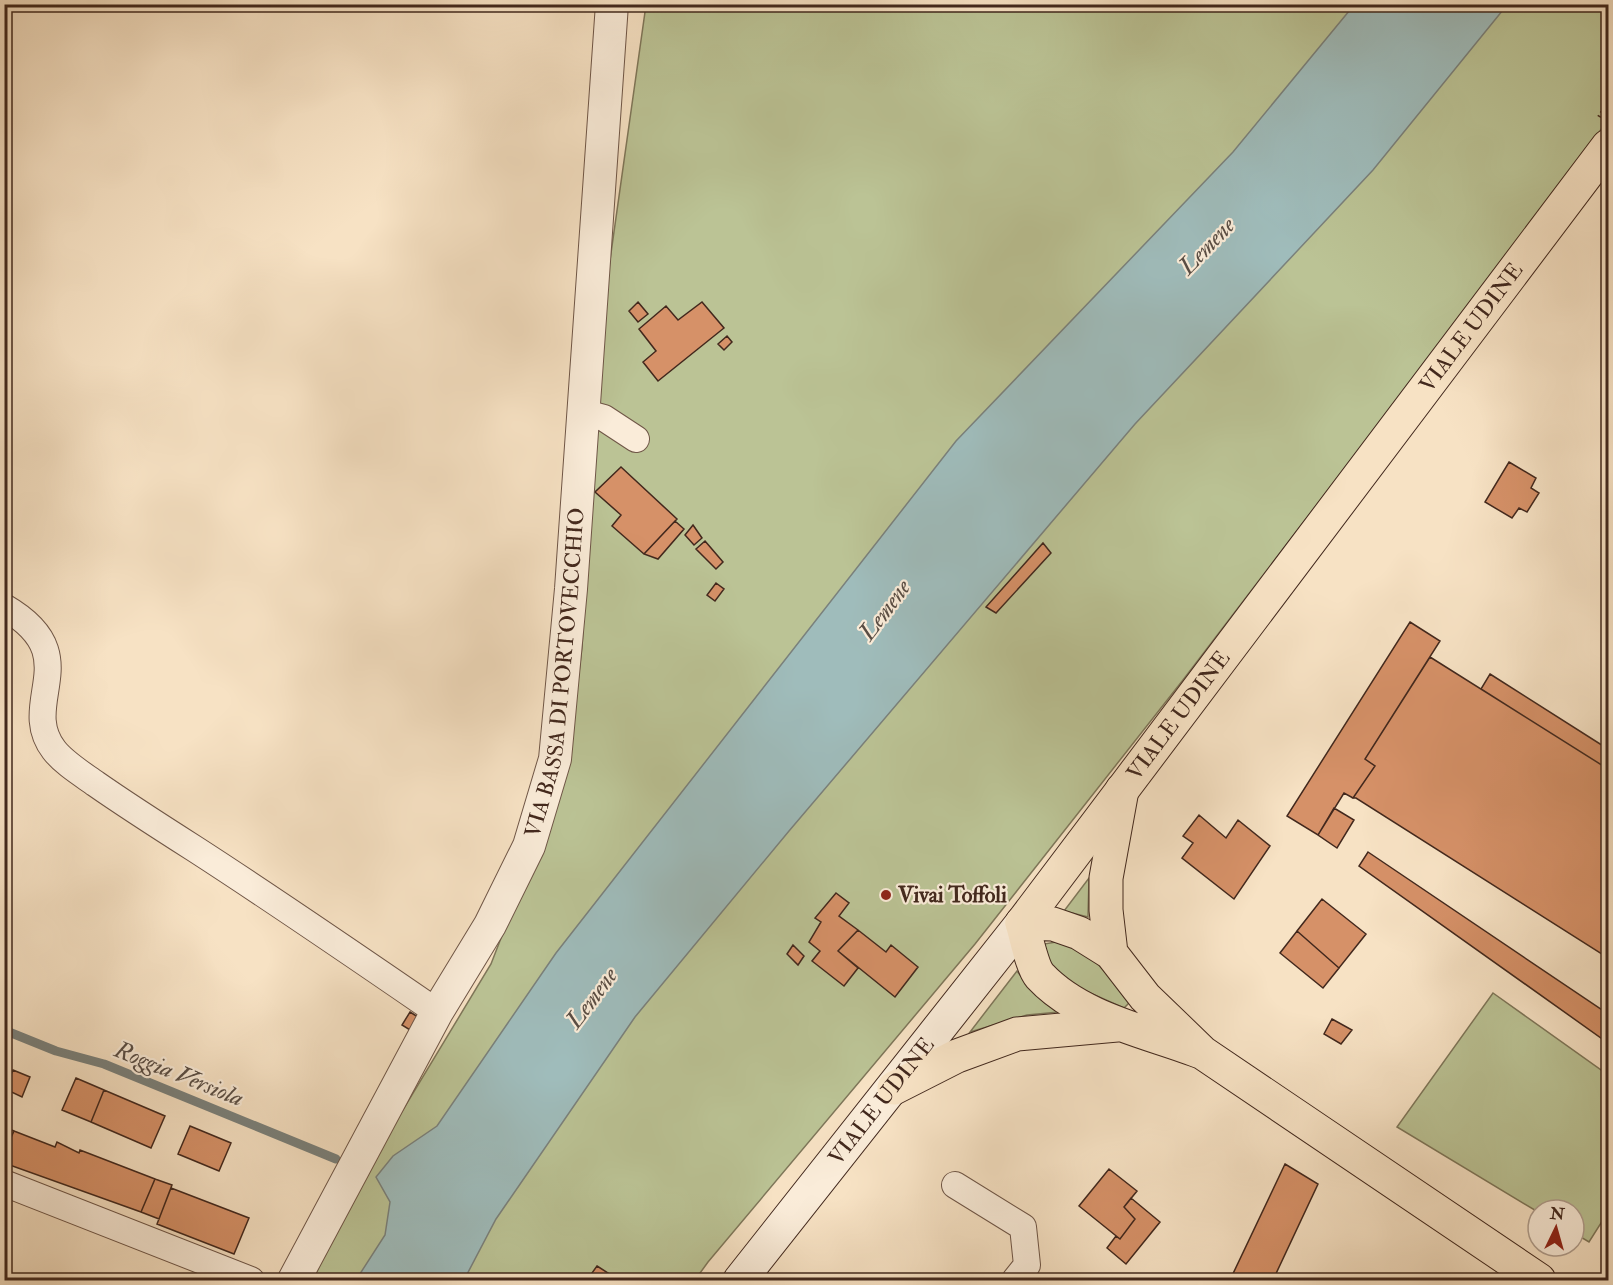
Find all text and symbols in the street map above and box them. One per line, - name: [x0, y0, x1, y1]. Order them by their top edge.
- water label: Lemene: [1171, 210, 1243, 282]
- street label: VIALE UDINE: [1413, 257, 1529, 398]
- street label: VIA BASSA DI PORTOVECCHIO: [518, 507, 591, 841]
- water label: Lemene: [851, 572, 919, 648]
- street label: VIALE UDINE: [1121, 645, 1237, 786]
- place label: Vivai Toffoli: [897, 881, 1007, 909]
- marker: Vivai Toffoli: [879, 888, 893, 902]
- water label: Lemene: [558, 960, 626, 1036]
- street label: VIALE UDINE: [822, 1031, 941, 1171]
- water label: Roggia Versiola: [109, 1034, 248, 1114]
- north arrow: [1526, 1198, 1586, 1258]
- text: N: [1548, 1203, 1566, 1225]

